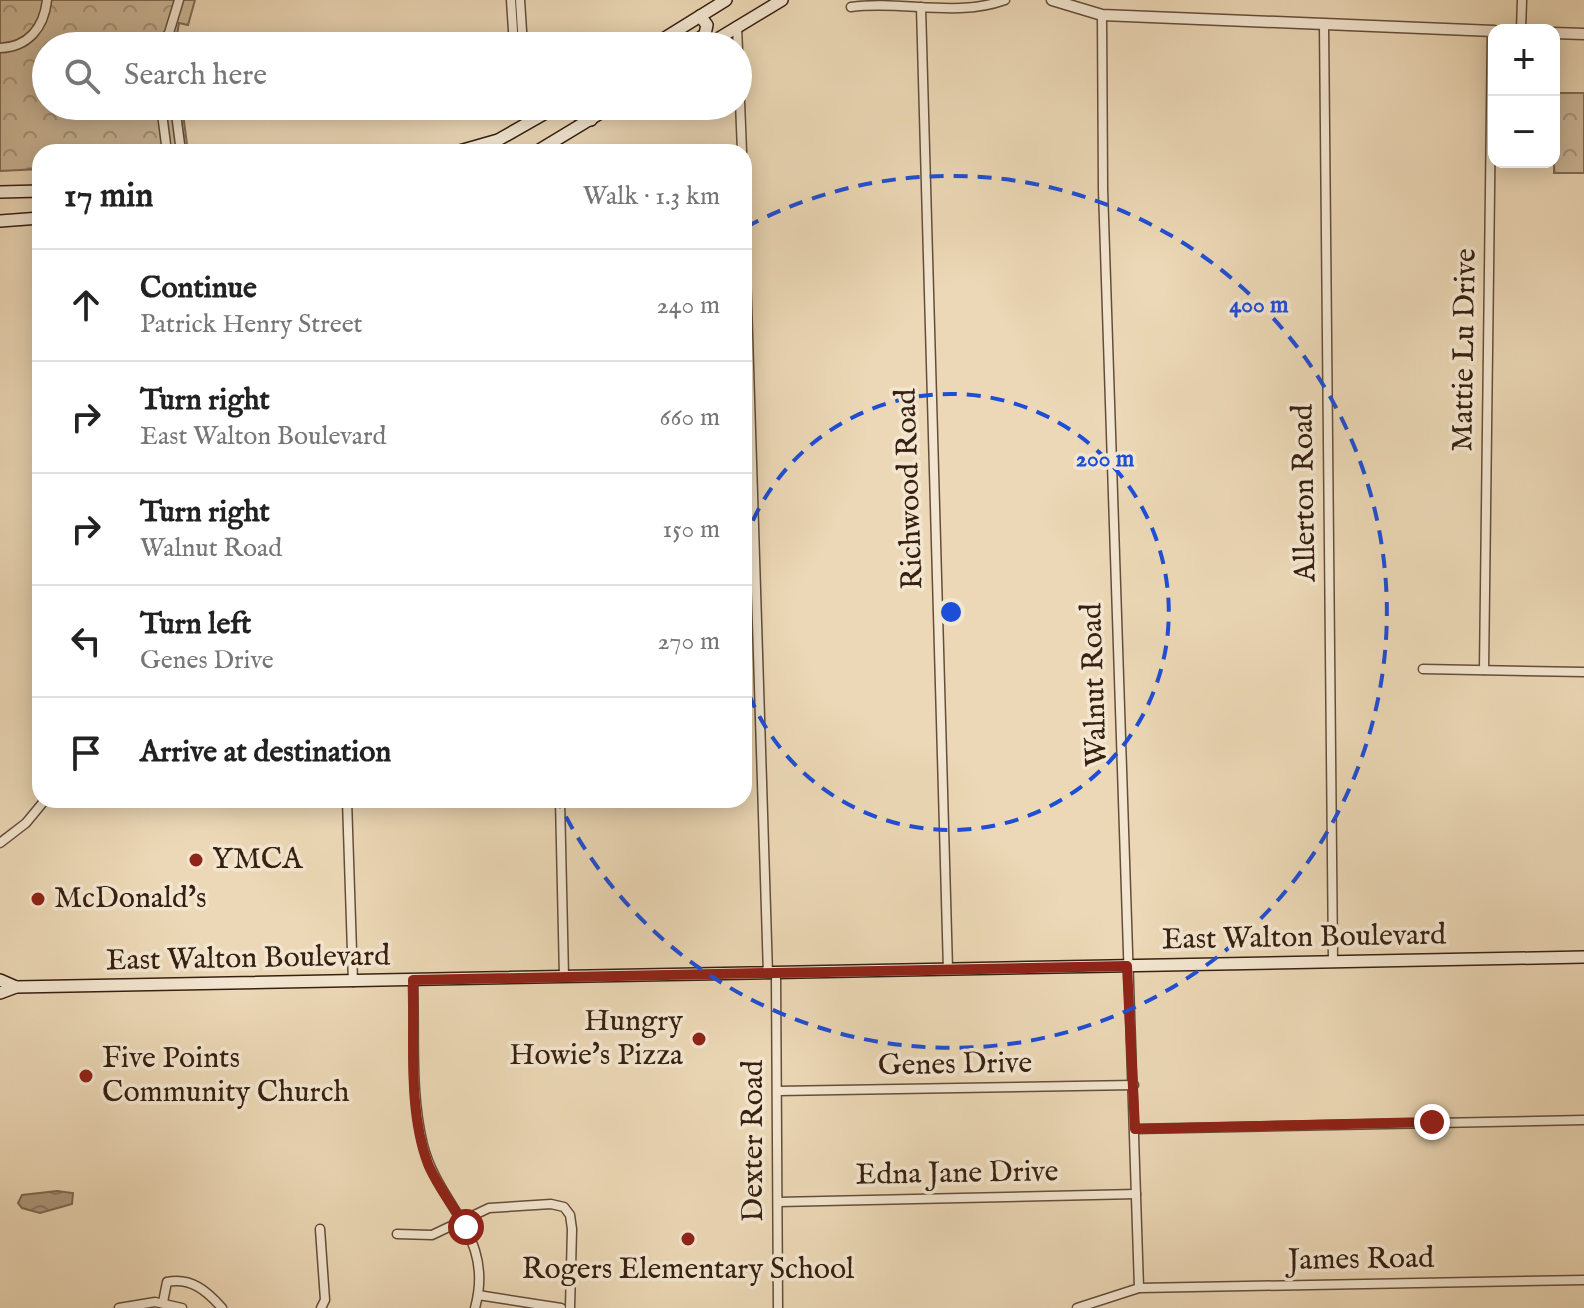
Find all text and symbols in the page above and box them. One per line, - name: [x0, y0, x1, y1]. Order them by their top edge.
- map controls: [1488, 24, 1560, 168]
- button: +: [1488, 24, 1560, 96]
- search box: [32, 32, 752, 120]
- icon: search: [60, 54, 104, 98]
- text: Search here: [124, 57, 267, 95]
- button: −: [1488, 96, 1560, 168]
- text: 17 min: [64, 175, 153, 218]
- text: Walk · 1.3 km: [583, 180, 720, 213]
- street label: Mattie Lu Drive: [1444, 248, 1486, 452]
- text: Continue: [140, 270, 257, 308]
- icon: ahead: [64, 283, 108, 327]
- text: 240 m: [657, 289, 720, 322]
- text: 400 m: [1229, 290, 1289, 321]
- text: Patrick Henry Street: [140, 308, 363, 341]
- text: Turn right: [140, 382, 270, 420]
- street label: Richwood Road: [887, 387, 932, 590]
- icon: right: [64, 395, 108, 439]
- text: 660 m: [660, 401, 720, 434]
- street label: Allerton Road: [1284, 403, 1326, 583]
- text: East Walton Boulevard: [140, 420, 386, 453]
- text: 200 m: [1076, 444, 1135, 475]
- text: Turn right: [140, 494, 270, 532]
- icon: right: [64, 507, 108, 551]
- text: 150 m: [662, 513, 720, 546]
- text: Walnut Road: [140, 532, 282, 565]
- centre of rings: [937, 598, 965, 626]
- street label: Walnut Road: [1073, 601, 1117, 768]
- text: Turn left: [140, 606, 251, 644]
- icon: left: [64, 619, 108, 663]
- text: 270 m: [657, 625, 720, 658]
- text: Genes Drive: [140, 644, 274, 677]
- icon: arrive: [64, 731, 108, 775]
- text: Arrive at destination: [140, 734, 391, 772]
- place label: YMCA: [212, 841, 303, 879]
- marker: YMCA: [187, 851, 205, 869]
- place label: McDonald's: [54, 880, 207, 918]
- marker: McDonald's: [29, 890, 47, 908]
- street label: East Walton Boulevard: [1162, 917, 1447, 959]
- street label: East Walton Boulevard: [106, 938, 391, 980]
- place label: Hungry Howie's Pizza: [509, 1003, 683, 1075]
- marker: Hungry Howie's Pizza: [690, 1030, 708, 1048]
- place label: Five Points Community Church: [102, 1040, 350, 1112]
- street label: Genes Drive: [878, 1045, 1032, 1085]
- street label: Dexter Road: [735, 1059, 773, 1222]
- marker: Five Points Community Church: [77, 1067, 95, 1085]
- route end: [1414, 1104, 1450, 1140]
- street label: Edna Jane Drive: [855, 1153, 1059, 1195]
- route start: [448, 1209, 484, 1245]
- marker: Rogers Elementary School: [679, 1230, 697, 1248]
- street label: James Road: [1285, 1240, 1435, 1280]
- place label: Rogers Elementary School: [522, 1251, 855, 1289]

